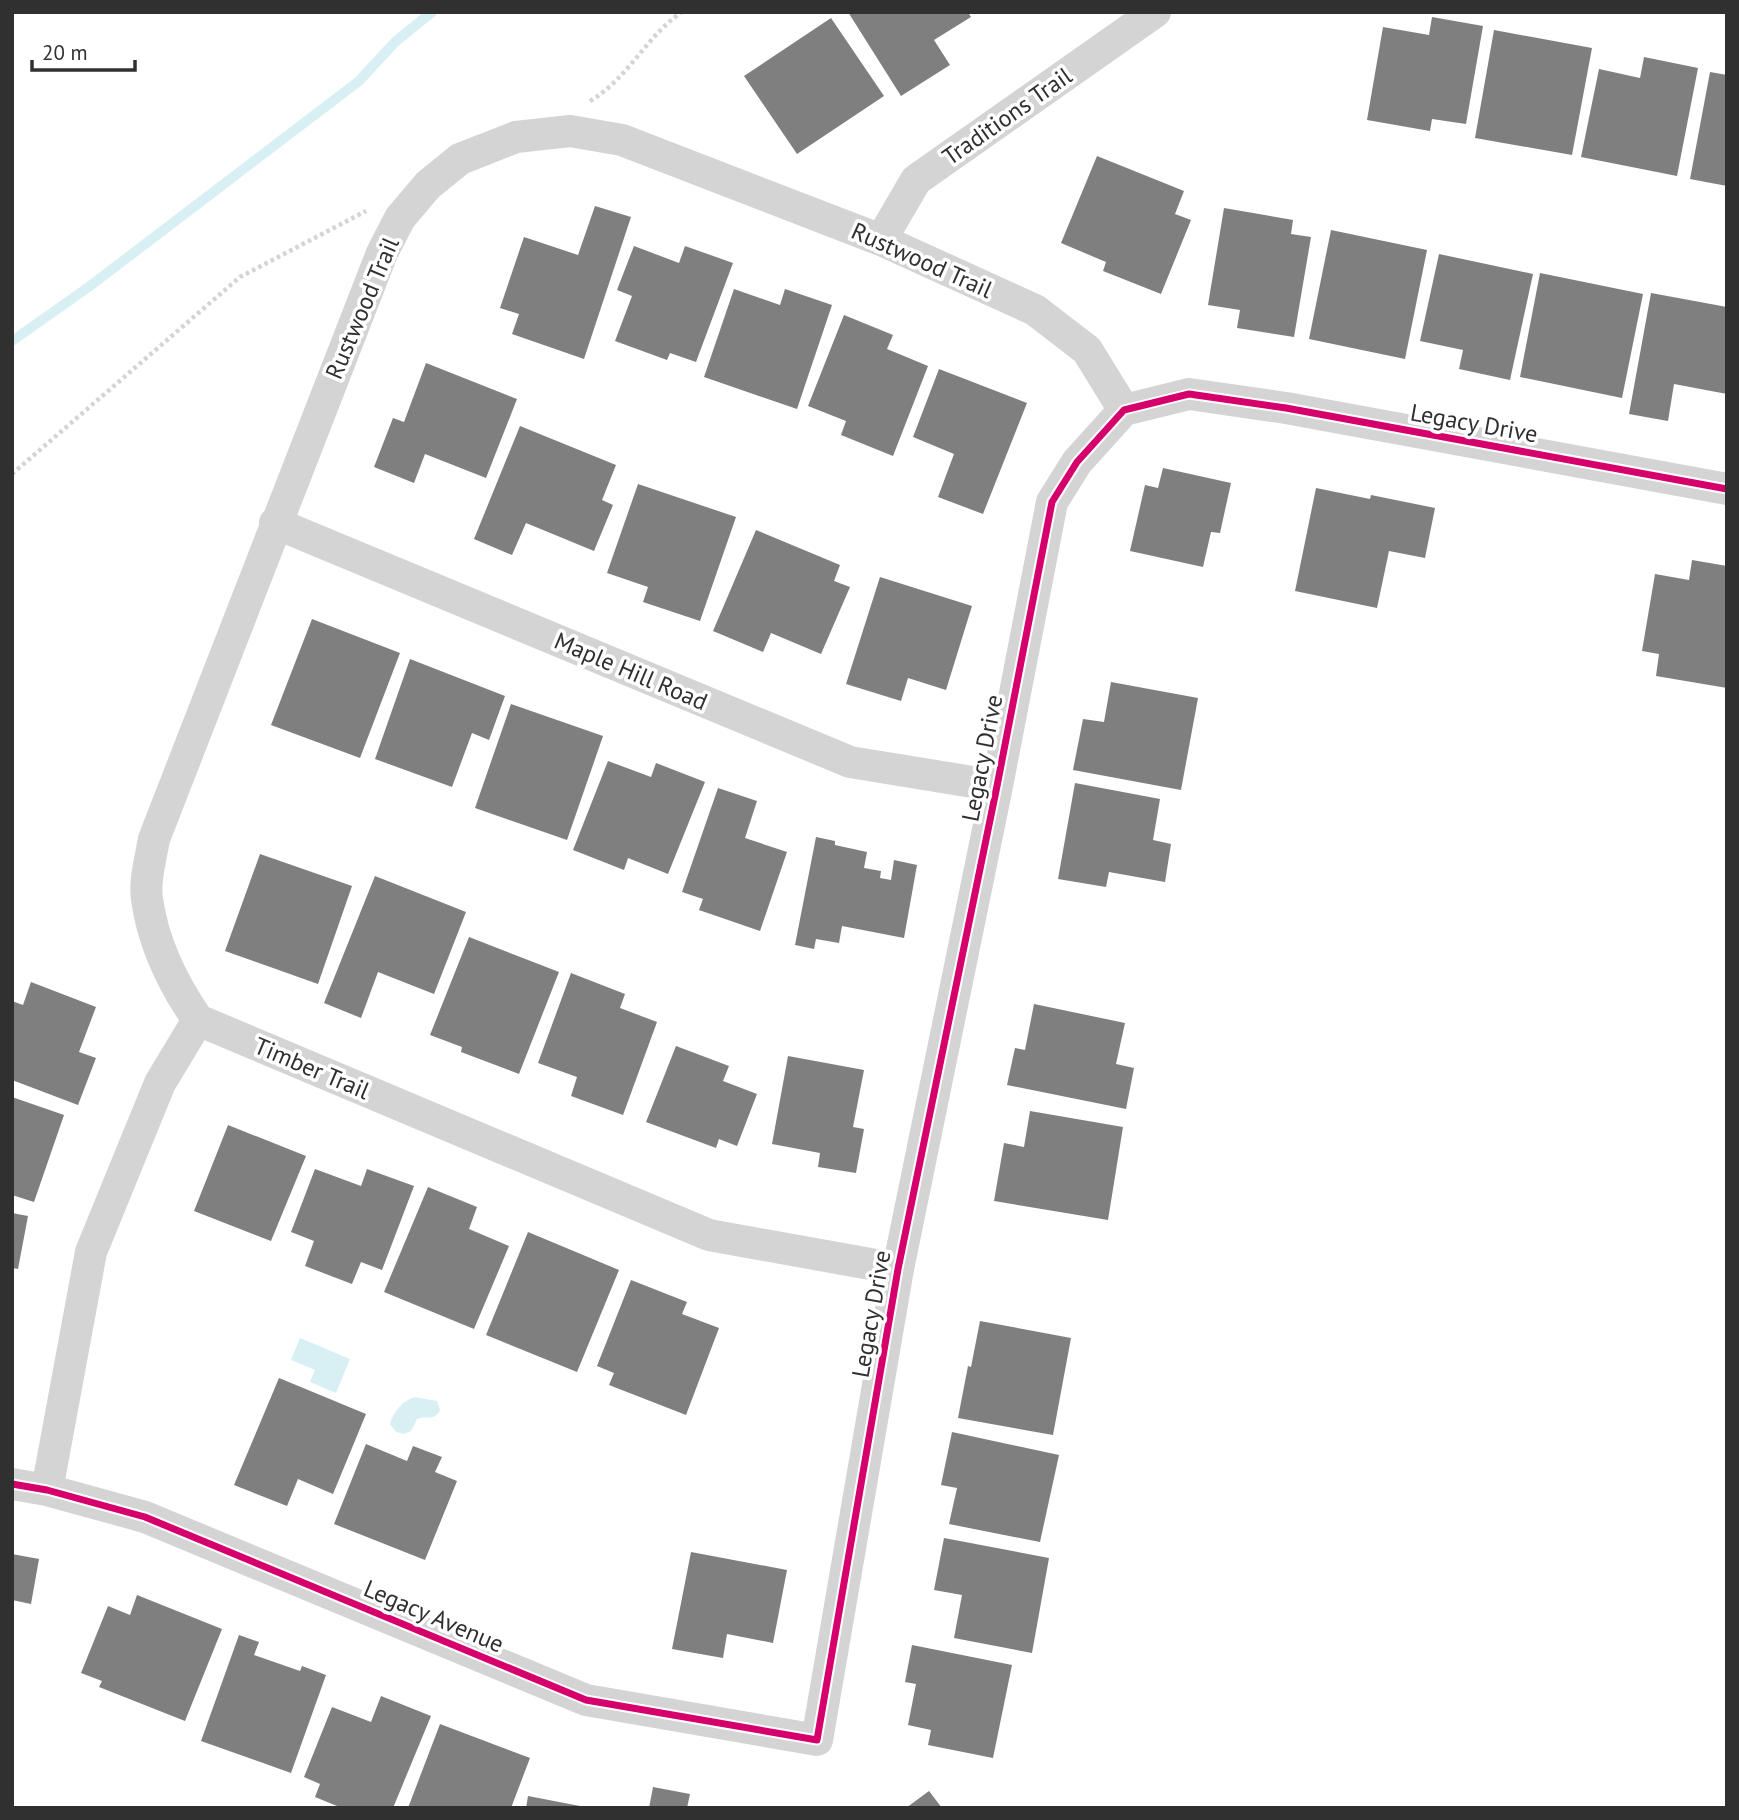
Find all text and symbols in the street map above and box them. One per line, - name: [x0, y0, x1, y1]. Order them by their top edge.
- scale bar: [32, 28, 135, 72]
- text: 20 m: [42, 39, 88, 66]
- street label: Traditions Trail: [936, 60, 1078, 172]
- street label: Rustwood Trail: [847, 215, 997, 305]
- street label: Rustwood Trail: [318, 232, 406, 384]
- street label: Legacy Drive: [1408, 397, 1540, 449]
- street label: Maple Hill Road: [550, 625, 712, 717]
- street label: Legacy Drive: [954, 692, 1010, 824]
- street label: Timber Trail: [250, 1030, 374, 1106]
- street label: Legacy Drive: [845, 1248, 897, 1380]
- street label: Legacy Avenue: [359, 1573, 509, 1659]

